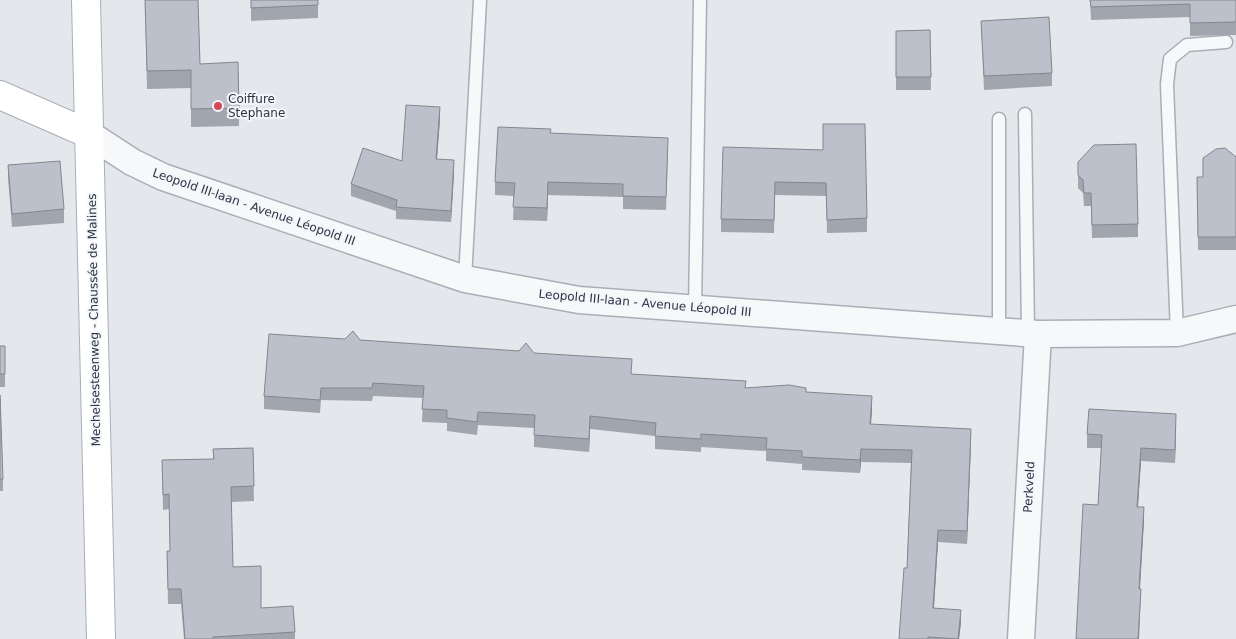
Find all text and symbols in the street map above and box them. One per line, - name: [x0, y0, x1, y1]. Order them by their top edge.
- place label: Coiffure Stephane: [228, 92, 285, 120]
- marker: Coiffure Stephane: [212, 100, 224, 112]
- street label: Leopold III-laan - Avenue Léopold III: [151, 166, 357, 248]
- street label: Mechelsesteenweg - Chaussée de Malines: [85, 193, 103, 447]
- street label: Leopold III-laan - Avenue Léopold III: [538, 287, 752, 319]
- street label: Perkveld: [1021, 461, 1037, 513]

